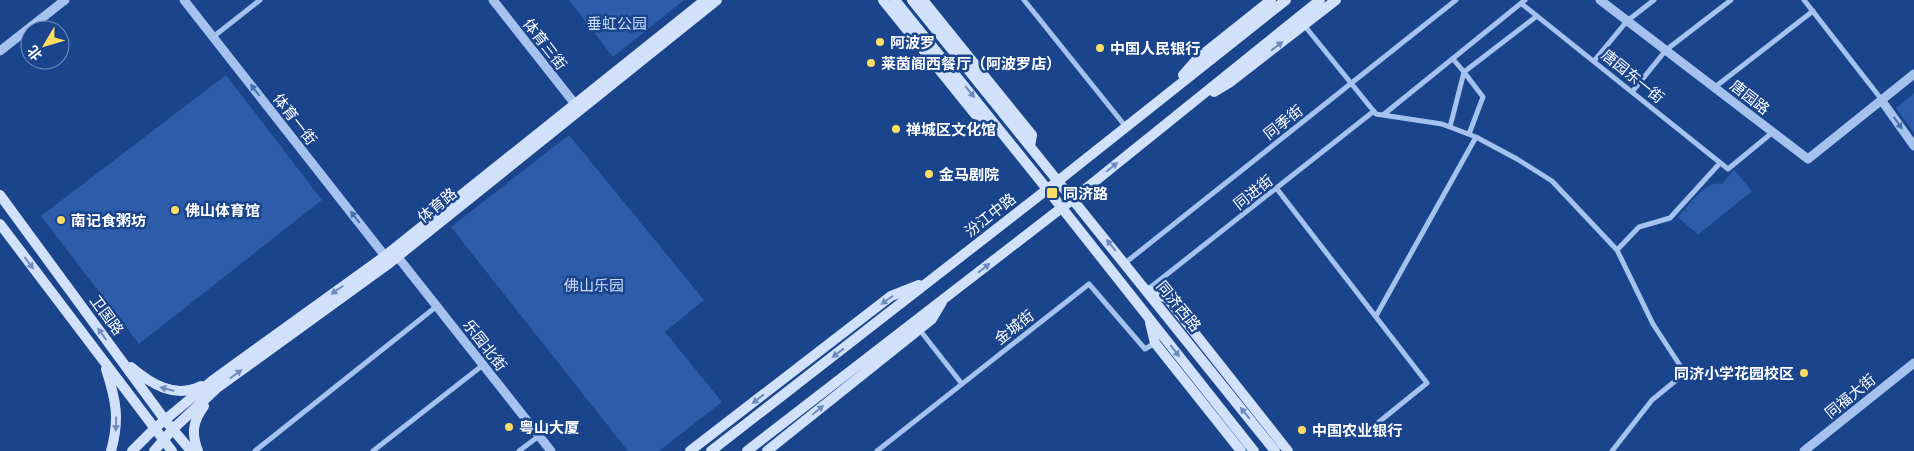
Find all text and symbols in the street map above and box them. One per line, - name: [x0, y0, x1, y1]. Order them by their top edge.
- park label: 垂虹公园: [587, 13, 647, 34]
- street label: 体育三街: [518, 14, 572, 74]
- north arrow: [20, 20, 70, 70]
- place label: 阿波罗: [890, 32, 935, 53]
- marker: 阿波罗: [874, 36, 886, 48]
- place label: 中国人民银行: [1110, 38, 1200, 59]
- one-way arrow: [1270, 41, 1284, 51]
- text: 北: [23, 42, 46, 65]
- marker: 中国人民银行: [1094, 42, 1106, 54]
- street label: 唐园东一街: [1597, 44, 1669, 108]
- place label: 莱茵阁西餐厅（阿波罗店）: [881, 53, 1061, 74]
- marker: 莱茵阁西餐厅（阿波罗店）: [865, 57, 877, 69]
- street label: 唐园路: [1726, 75, 1774, 119]
- one-way arrow: [249, 84, 260, 97]
- one-way arrow: [964, 86, 975, 99]
- street label: 体育一街: [268, 89, 322, 149]
- street label: 同季街: [1259, 100, 1307, 144]
- one-way arrow: [1893, 116, 1903, 130]
- place label: 禅城区文化馆: [906, 119, 996, 140]
- marker: 禅城区文化馆: [890, 123, 902, 135]
- one-way arrow: [1105, 162, 1118, 173]
- place label: 金马剧院: [939, 164, 999, 185]
- marker: 金马剧院: [923, 168, 935, 180]
- street label: 同进街: [1229, 170, 1277, 214]
- street label: 体育路: [413, 183, 461, 227]
- place label: 同济路: [1063, 183, 1108, 204]
- marker: 同济路: [1045, 186, 1059, 200]
- street label: 汾江中路: [960, 188, 1020, 242]
- place label: 佛山体育馆: [185, 200, 260, 221]
- marker: 佛山体育馆: [169, 204, 181, 216]
- place label: 南记食粥坊: [71, 210, 146, 231]
- one-way arrow: [350, 211, 361, 224]
- marker: 南记食粥坊: [55, 214, 67, 226]
- one-way arrow: [1105, 239, 1116, 252]
- one-way arrow: [24, 256, 34, 270]
- one-way arrow: [977, 262, 990, 273]
- park label: 佛山乐园: [564, 275, 624, 296]
- street label: 同济西路: [1152, 276, 1206, 336]
- one-way arrow: [330, 285, 344, 295]
- street label: 卫国路: [85, 291, 129, 339]
- one-way arrow: [880, 295, 894, 305]
- street label: 金城街: [990, 305, 1038, 349]
- street label: 乐园北街: [458, 315, 512, 375]
- one-way arrow: [97, 327, 107, 341]
- one-way arrow: [1170, 344, 1180, 358]
- one-way arrow: [832, 348, 845, 359]
- place label: 同济小学花园校区: [1674, 363, 1794, 384]
- marker: 同济小学花园校区: [1798, 367, 1810, 379]
- one-way arrow: [229, 369, 243, 379]
- street label: 同福大街: [1820, 369, 1880, 423]
- one-way arrow: [159, 385, 175, 393]
- one-way arrow: [752, 393, 765, 404]
- one-way arrow: [812, 404, 825, 415]
- one-way arrow: [1240, 407, 1251, 420]
- one-way arrow: [111, 417, 119, 433]
- place label: 粤山大厦: [519, 417, 579, 438]
- place label: 中国农业银行: [1312, 420, 1402, 441]
- marker: 粤山大厦: [503, 421, 515, 433]
- marker: 中国农业银行: [1296, 424, 1308, 436]

